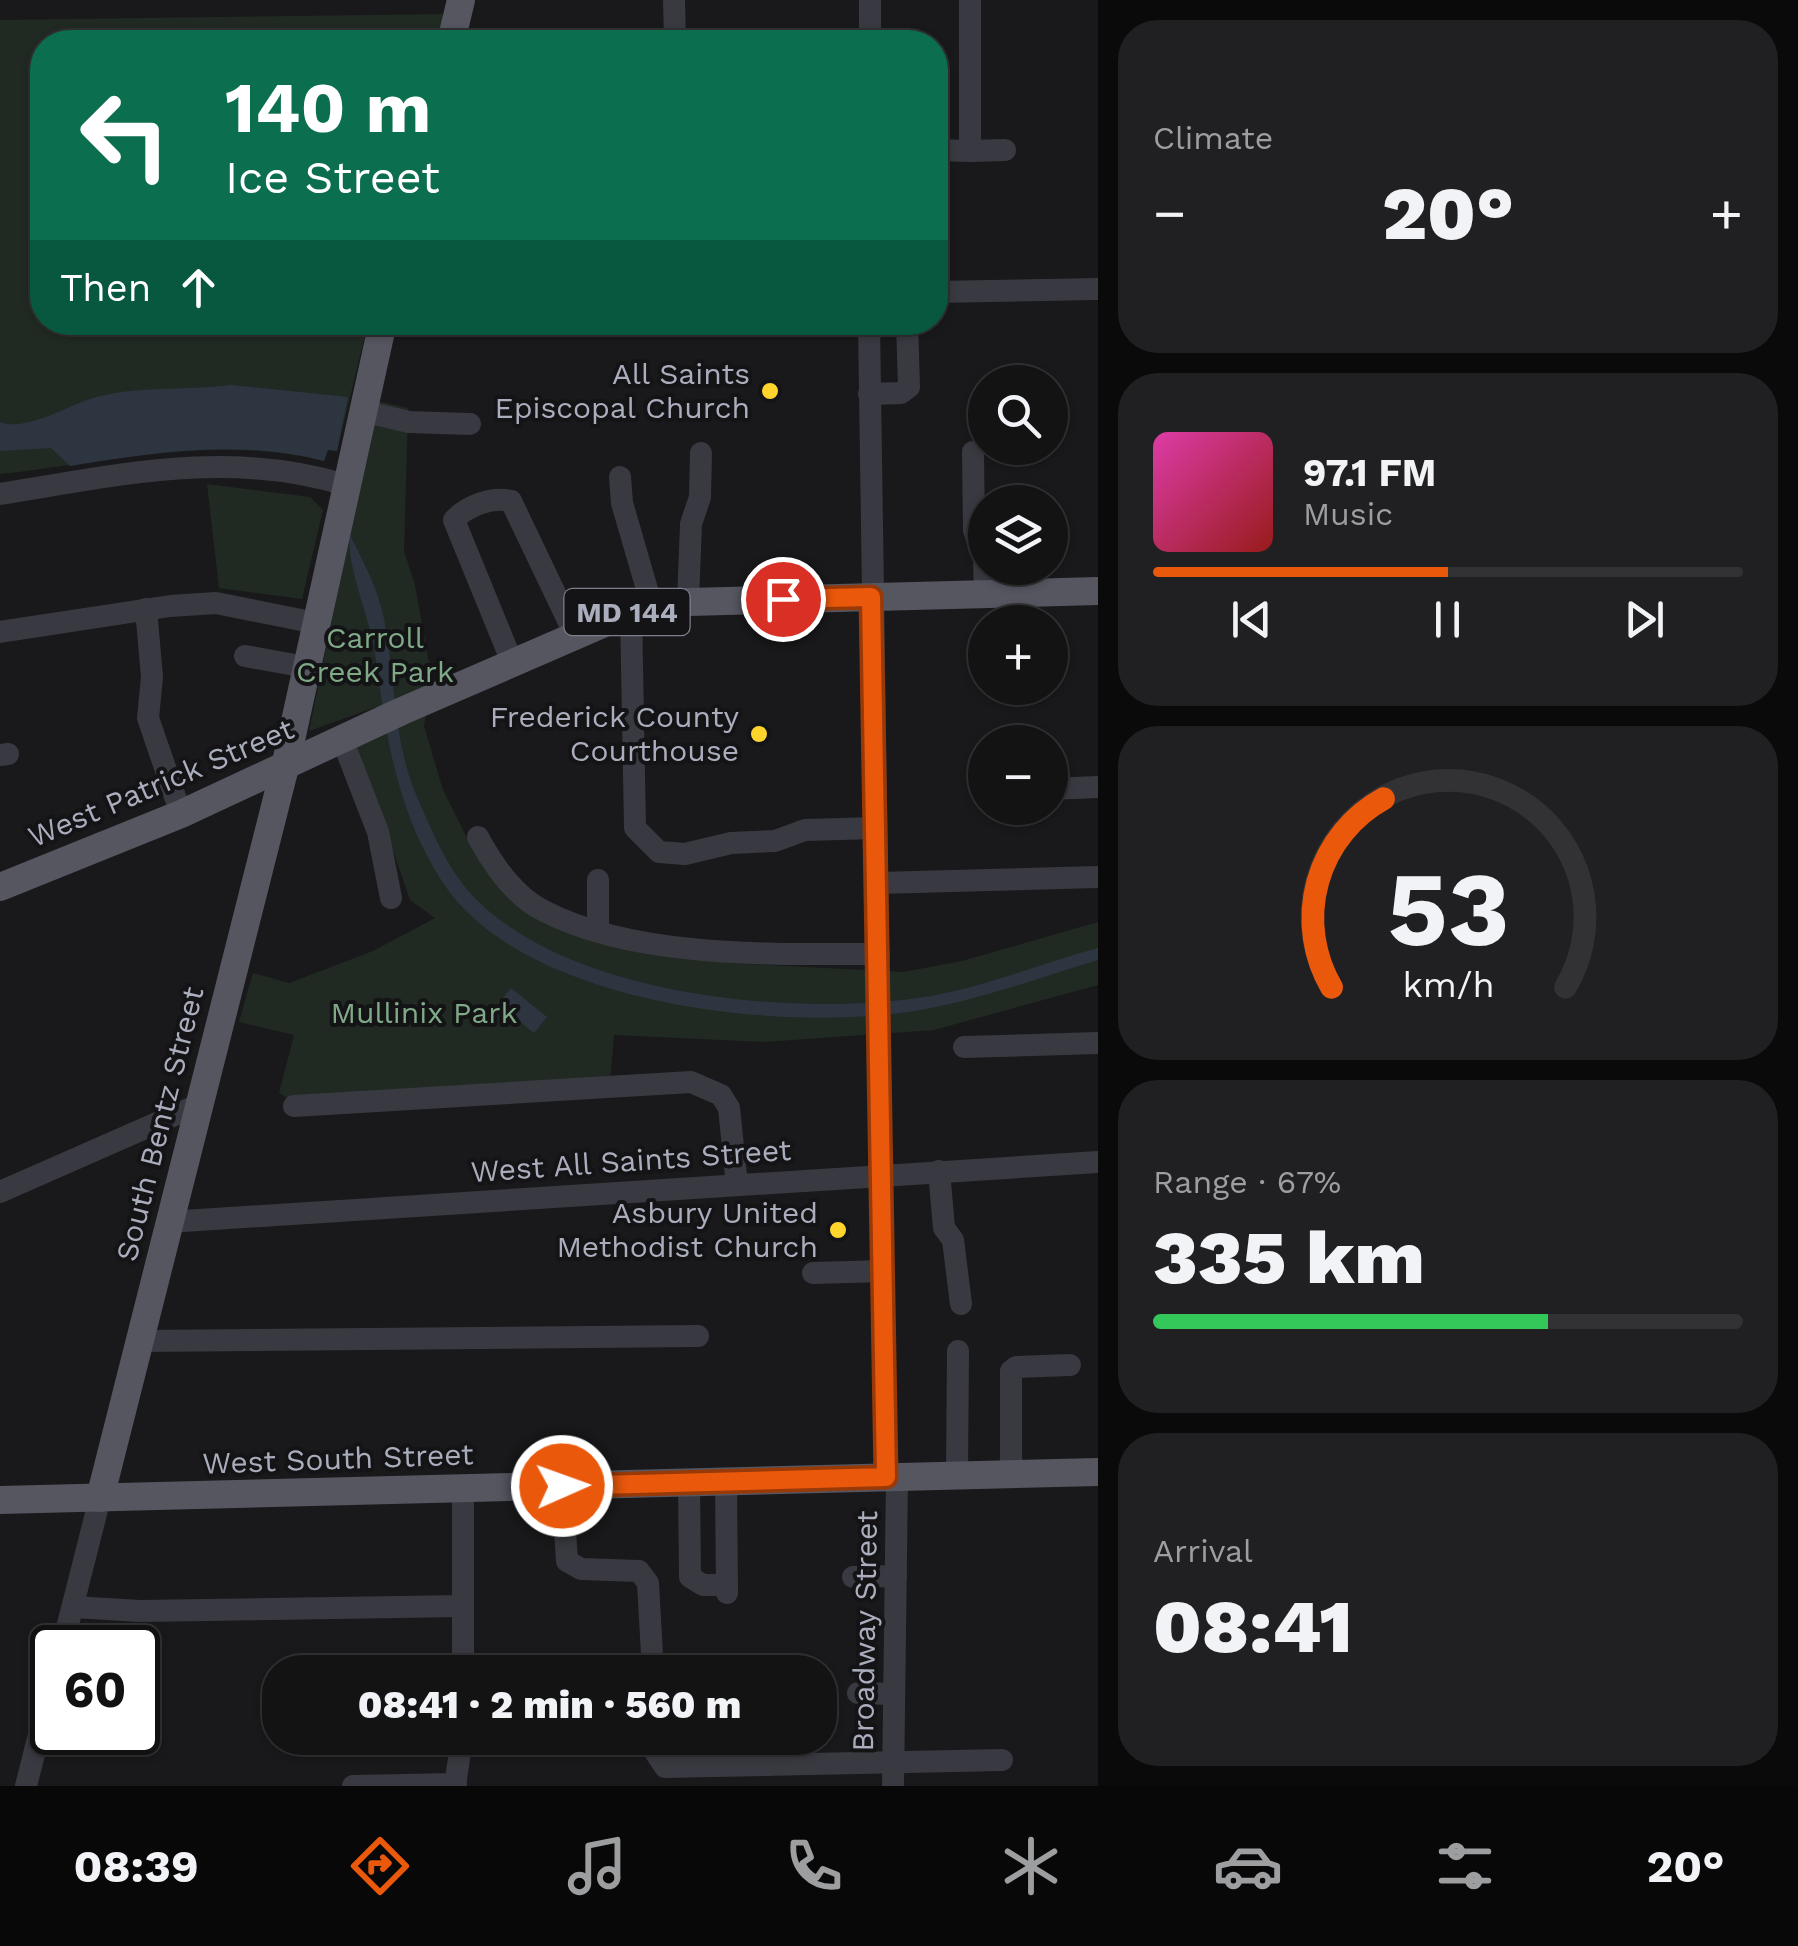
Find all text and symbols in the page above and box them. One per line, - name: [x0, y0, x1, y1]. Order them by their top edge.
- text: 140 m: [225, 67, 431, 149]
- icon: left: [60, 70, 190, 200]
- text: Climate: [1153, 119, 1273, 157]
- text: Ice Street: [225, 151, 440, 204]
- text: 20°: [1382, 169, 1514, 257]
- text: −: [1153, 181, 1186, 245]
- text: +: [1710, 181, 1743, 245]
- icon: ahead: [171, 260, 226, 315]
- text: Then: [60, 266, 151, 310]
- place label: All Saints Episcopal Church: [495, 356, 750, 425]
- map controls: [968, 365, 1068, 825]
- button: search: [968, 365, 1068, 465]
- marker: All Saints Episcopal Church: [759, 380, 781, 402]
- text: 97.1 FM: [1303, 451, 1436, 495]
- button: layers: [968, 485, 1068, 585]
- text: Music: [1303, 495, 1393, 533]
- pin: [741, 557, 826, 642]
- icon: arrive: [756, 572, 811, 627]
- road number: MD 144: [564, 589, 690, 635]
- icon: previous: [1224, 592, 1279, 647]
- icon: pause: [1420, 592, 1475, 647]
- icon: next: [1617, 592, 1672, 647]
- button: +: [968, 605, 1068, 705]
- park label: Carroll Creek Park: [296, 620, 454, 689]
- place label: Frederick County Courthouse: [490, 699, 740, 768]
- street label: West Patrick Street: [23, 711, 299, 854]
- marker: Frederick County Courthouse: [748, 723, 770, 745]
- button: −: [968, 725, 1068, 825]
- text: 53: [1387, 848, 1509, 970]
- text: km/h: [1402, 964, 1494, 1006]
- street label: South Bentz Street: [108, 983, 211, 1265]
- park label: Mullinix Park: [331, 995, 517, 1030]
- street label: West All Saints Street: [470, 1132, 793, 1189]
- text: Range · 67%: [1153, 1163, 1341, 1201]
- place label: Asbury United Methodist Church: [556, 1195, 818, 1264]
- text: 335 km: [1153, 1213, 1425, 1301]
- marker: Asbury United Methodist Church: [827, 1219, 849, 1241]
- position arrow: [510, 1434, 614, 1538]
- street label: West South Street: [202, 1436, 475, 1481]
- street label: Broadway Street: [845, 1510, 884, 1752]
- text: Arrival: [1153, 1532, 1253, 1570]
- text: 08:41: [1153, 1582, 1353, 1670]
- speed limit sign: 60: [30, 1625, 160, 1755]
- text: 08:41 · 2 min · 560 m: [358, 1683, 741, 1727]
- icon: directions: [345, 1831, 415, 1901]
- icon: music: [562, 1831, 632, 1901]
- icon: phone: [779, 1831, 849, 1901]
- icon: climate: [996, 1831, 1066, 1901]
- icon: car: [1213, 1831, 1283, 1901]
- icon: filters: [1430, 1831, 1500, 1901]
- text: 08:39: [73, 1840, 199, 1893]
- text: 20°: [1646, 1840, 1724, 1893]

